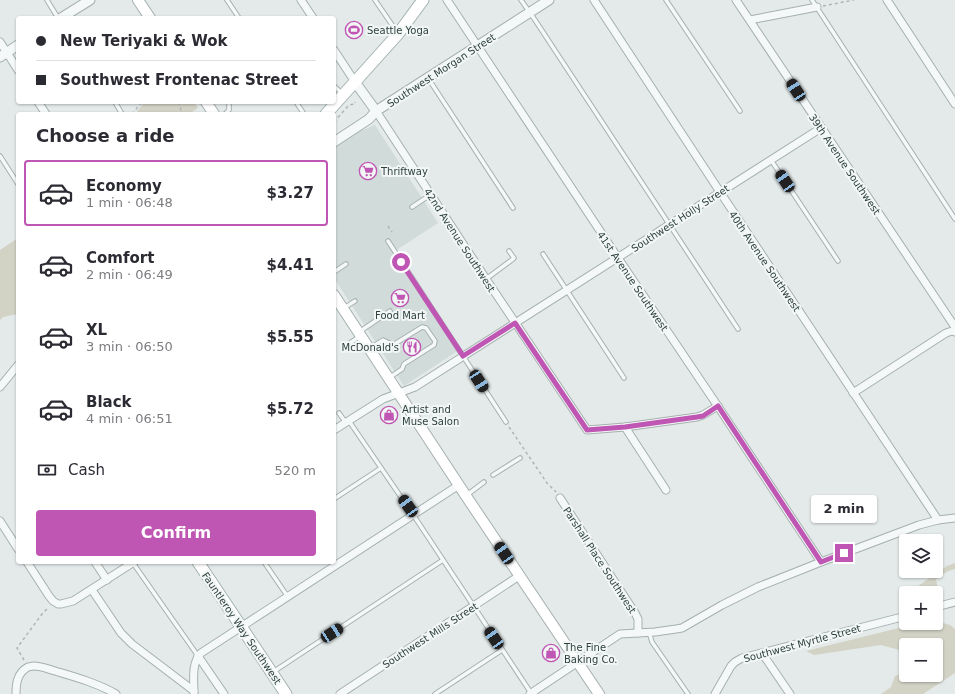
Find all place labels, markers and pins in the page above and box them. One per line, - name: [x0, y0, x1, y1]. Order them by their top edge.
- sports icon: Seattle Yoga: [344, 20, 364, 40]
- place label: Seattle Yoga: [367, 25, 429, 36]
- supermarket icon: Thriftway: [358, 161, 378, 181]
- place label: Thriftway: [380, 166, 428, 177]
- supermarket icon: Food Mart: [390, 288, 410, 308]
- place label: Food Mart: [375, 310, 425, 321]
- restaurant icon: McDonald's: [402, 337, 422, 357]
- place label: McDonald's: [342, 342, 399, 353]
- place label: Artist and Muse Salon: [402, 404, 459, 427]
- shop icon: Artist and Muse Salon: [379, 405, 399, 425]
- place label: The Fine Baking Co.: [563, 642, 618, 665]
- shop icon: The Fine Baking Co.: [541, 643, 561, 663]

